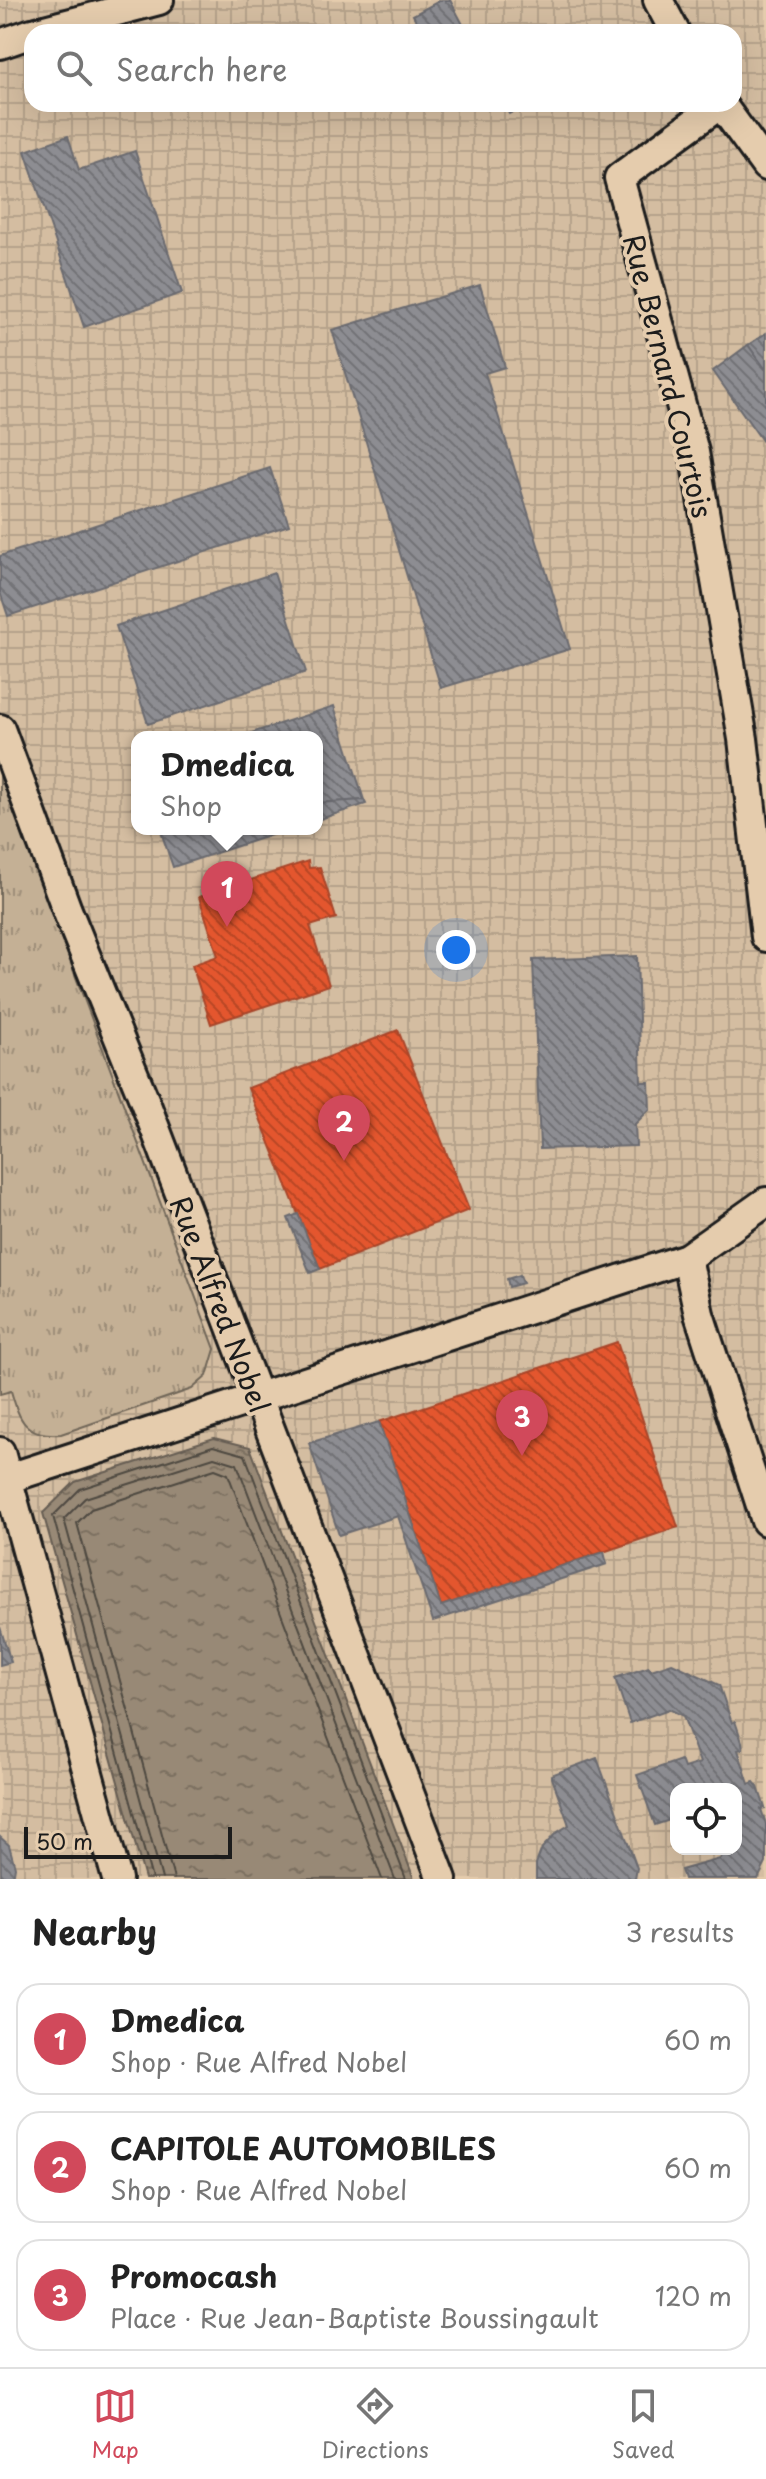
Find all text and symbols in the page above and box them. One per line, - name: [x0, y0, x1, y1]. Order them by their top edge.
- search box: [24, 24, 742, 112]
- icon: search: [52, 46, 96, 90]
- text: Search here: [116, 46, 288, 91]
- street label: Rue Bernard Courtois: [613, 230, 725, 522]
- popup: [131, 731, 323, 835]
- text: Dmedica: [160, 741, 294, 786]
- text: Shop: [160, 786, 222, 825]
- pin: 1: [201, 861, 253, 927]
- your location: [436, 930, 476, 970]
- pin: 2: [318, 1095, 370, 1161]
- street label: Rue Alfred Nobel: [160, 1190, 282, 1418]
- pin: 3: [496, 1390, 548, 1456]
- map controls: [670, 1783, 742, 1855]
- button: locate: [670, 1783, 742, 1855]
- scale bar: [24, 1823, 232, 1859]
- text: 50 m: [36, 1824, 93, 1857]
- text: Nearby: [32, 1905, 157, 1957]
- text: 3 results: [626, 1912, 734, 1951]
- text: Dmedica: [110, 1997, 245, 2042]
- text: 1: [54, 2020, 66, 2059]
- text: 60 m: [664, 2020, 732, 2059]
- text: Shop · Rue Alfred Nobel: [110, 2042, 407, 2081]
- text: CAPITOLE AUTOMOBILES: [110, 2125, 496, 2170]
- text: 2: [51, 2148, 69, 2187]
- text: 60 m: [664, 2148, 732, 2187]
- text: Shop · Rue Alfred Nobel: [110, 2170, 407, 2209]
- text: Promocash: [110, 2253, 277, 2298]
- text: 3: [51, 2276, 69, 2315]
- text: 120 m: [655, 2276, 732, 2315]
- text: Place · Rue Jean-Baptiste Boussingault: [110, 2298, 599, 2337]
- tab: Map: [92, 2384, 139, 2465]
- tab: Directions: [322, 2384, 429, 2465]
- tab: Saved: [612, 2384, 674, 2465]

